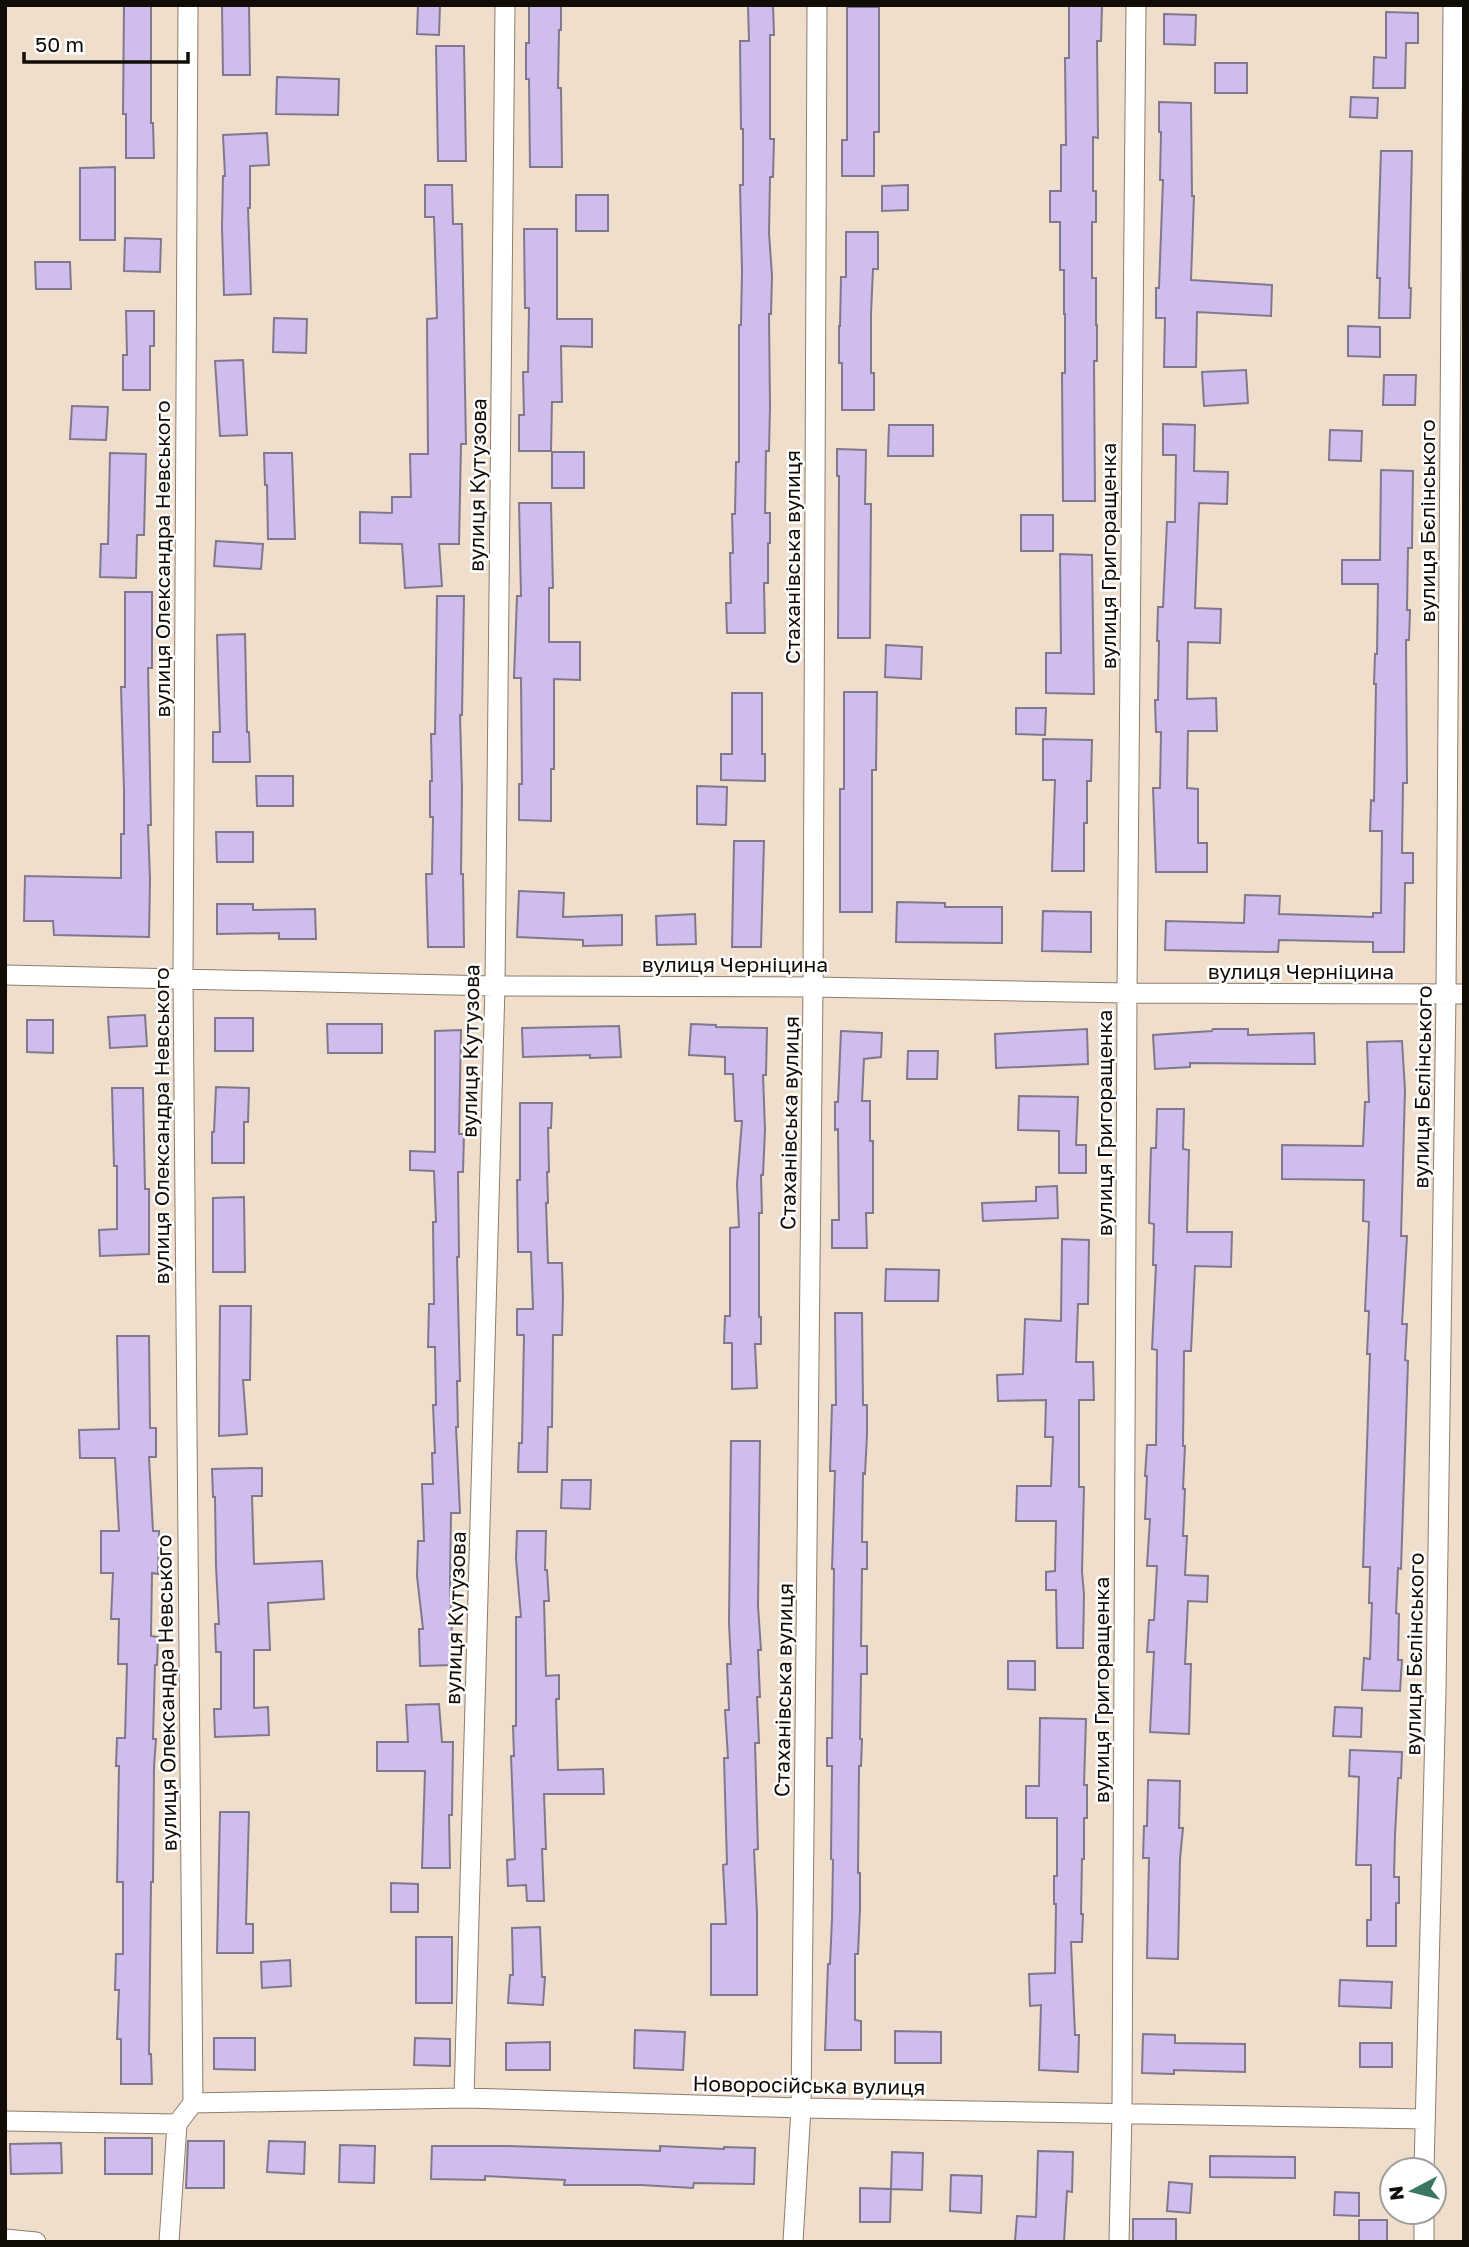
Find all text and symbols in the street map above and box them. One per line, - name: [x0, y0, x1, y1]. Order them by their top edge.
- scale bar: [24, 21, 189, 65]
- text: 50 m: [35, 31, 84, 57]
- street label: вулиця Кутузова: [462, 398, 492, 572]
- street label: вулиця Олександра Невського: [149, 401, 175, 718]
- street label: вулиця Бєлінського: [1414, 419, 1440, 623]
- street label: вулиця Григоращенка: [1095, 443, 1121, 669]
- street label: Стаханівська вулиця: [779, 450, 805, 664]
- street label: вулиця Черніцина: [642, 951, 828, 977]
- street label: вулиця Черніцина: [1208, 958, 1394, 984]
- street label: вулиця Кутузова: [455, 964, 485, 1138]
- street label: вулиця Олександра Невського: [148, 968, 174, 1285]
- street label: вулиця Бєлінського: [1407, 985, 1437, 1189]
- street label: вулиця Григоращенка: [1091, 1010, 1117, 1236]
- street label: Стаханівська вулиця: [774, 1016, 804, 1230]
- street label: вулиця Кутузова: [439, 1531, 471, 1705]
- street label: вулиця Олександра Невського: [150, 1534, 182, 1852]
- street label: вулиця Бєлінського: [1399, 1552, 1429, 1756]
- street label: вулиця Григоращенка: [1088, 1577, 1114, 1803]
- street label: Стаханівська вулиця: [768, 1583, 798, 1797]
- street label: Новоросійська вулиця: [692, 2070, 926, 2100]
- north arrow: [1378, 2156, 1448, 2226]
- text: N: [1383, 2185, 1408, 2202]

